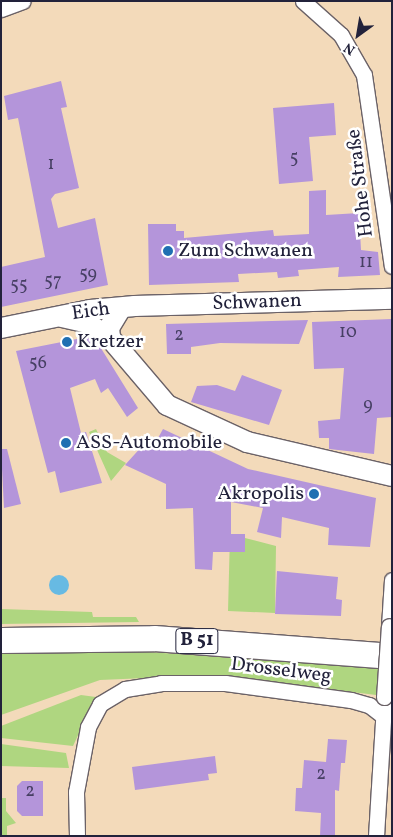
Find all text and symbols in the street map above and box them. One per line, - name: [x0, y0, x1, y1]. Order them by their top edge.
- north arrow: [333, 10, 383, 60]
- text: N: [340, 37, 359, 59]
- street label: Hohe Straße: [342, 128, 380, 238]
- house number: 5: [290, 148, 298, 170]
- house number: 1: [48, 154, 54, 176]
- place label: Zum Schwanen: [178, 239, 313, 263]
- marker: Zum Schwanen: [162, 245, 174, 257]
- house number: 11: [359, 252, 373, 274]
- house number: 59: [79, 264, 97, 286]
- house number: 57: [44, 271, 62, 293]
- house number: 55: [10, 275, 28, 297]
- street label: Schwanen: [212, 289, 302, 317]
- street label: Eich: [70, 297, 112, 327]
- house number: 10: [339, 322, 357, 344]
- house number: 2: [174, 325, 184, 347]
- place label: Kretzer: [77, 330, 143, 354]
- marker: Kretzer: [61, 336, 73, 348]
- house number: 56: [29, 353, 47, 375]
- house number: 9: [363, 395, 373, 417]
- place label: ASS-Automobile: [76, 431, 222, 455]
- marker: ASS-Automobile: [60, 437, 72, 449]
- place label: Akropolis: [218, 482, 304, 506]
- marker: Akropolis: [308, 488, 320, 500]
- road number: B 51: [174, 624, 220, 658]
- street label: Drosselweg: [229, 653, 333, 689]
- house number: 2: [316, 764, 326, 786]
- house number: 2: [25, 781, 35, 803]

